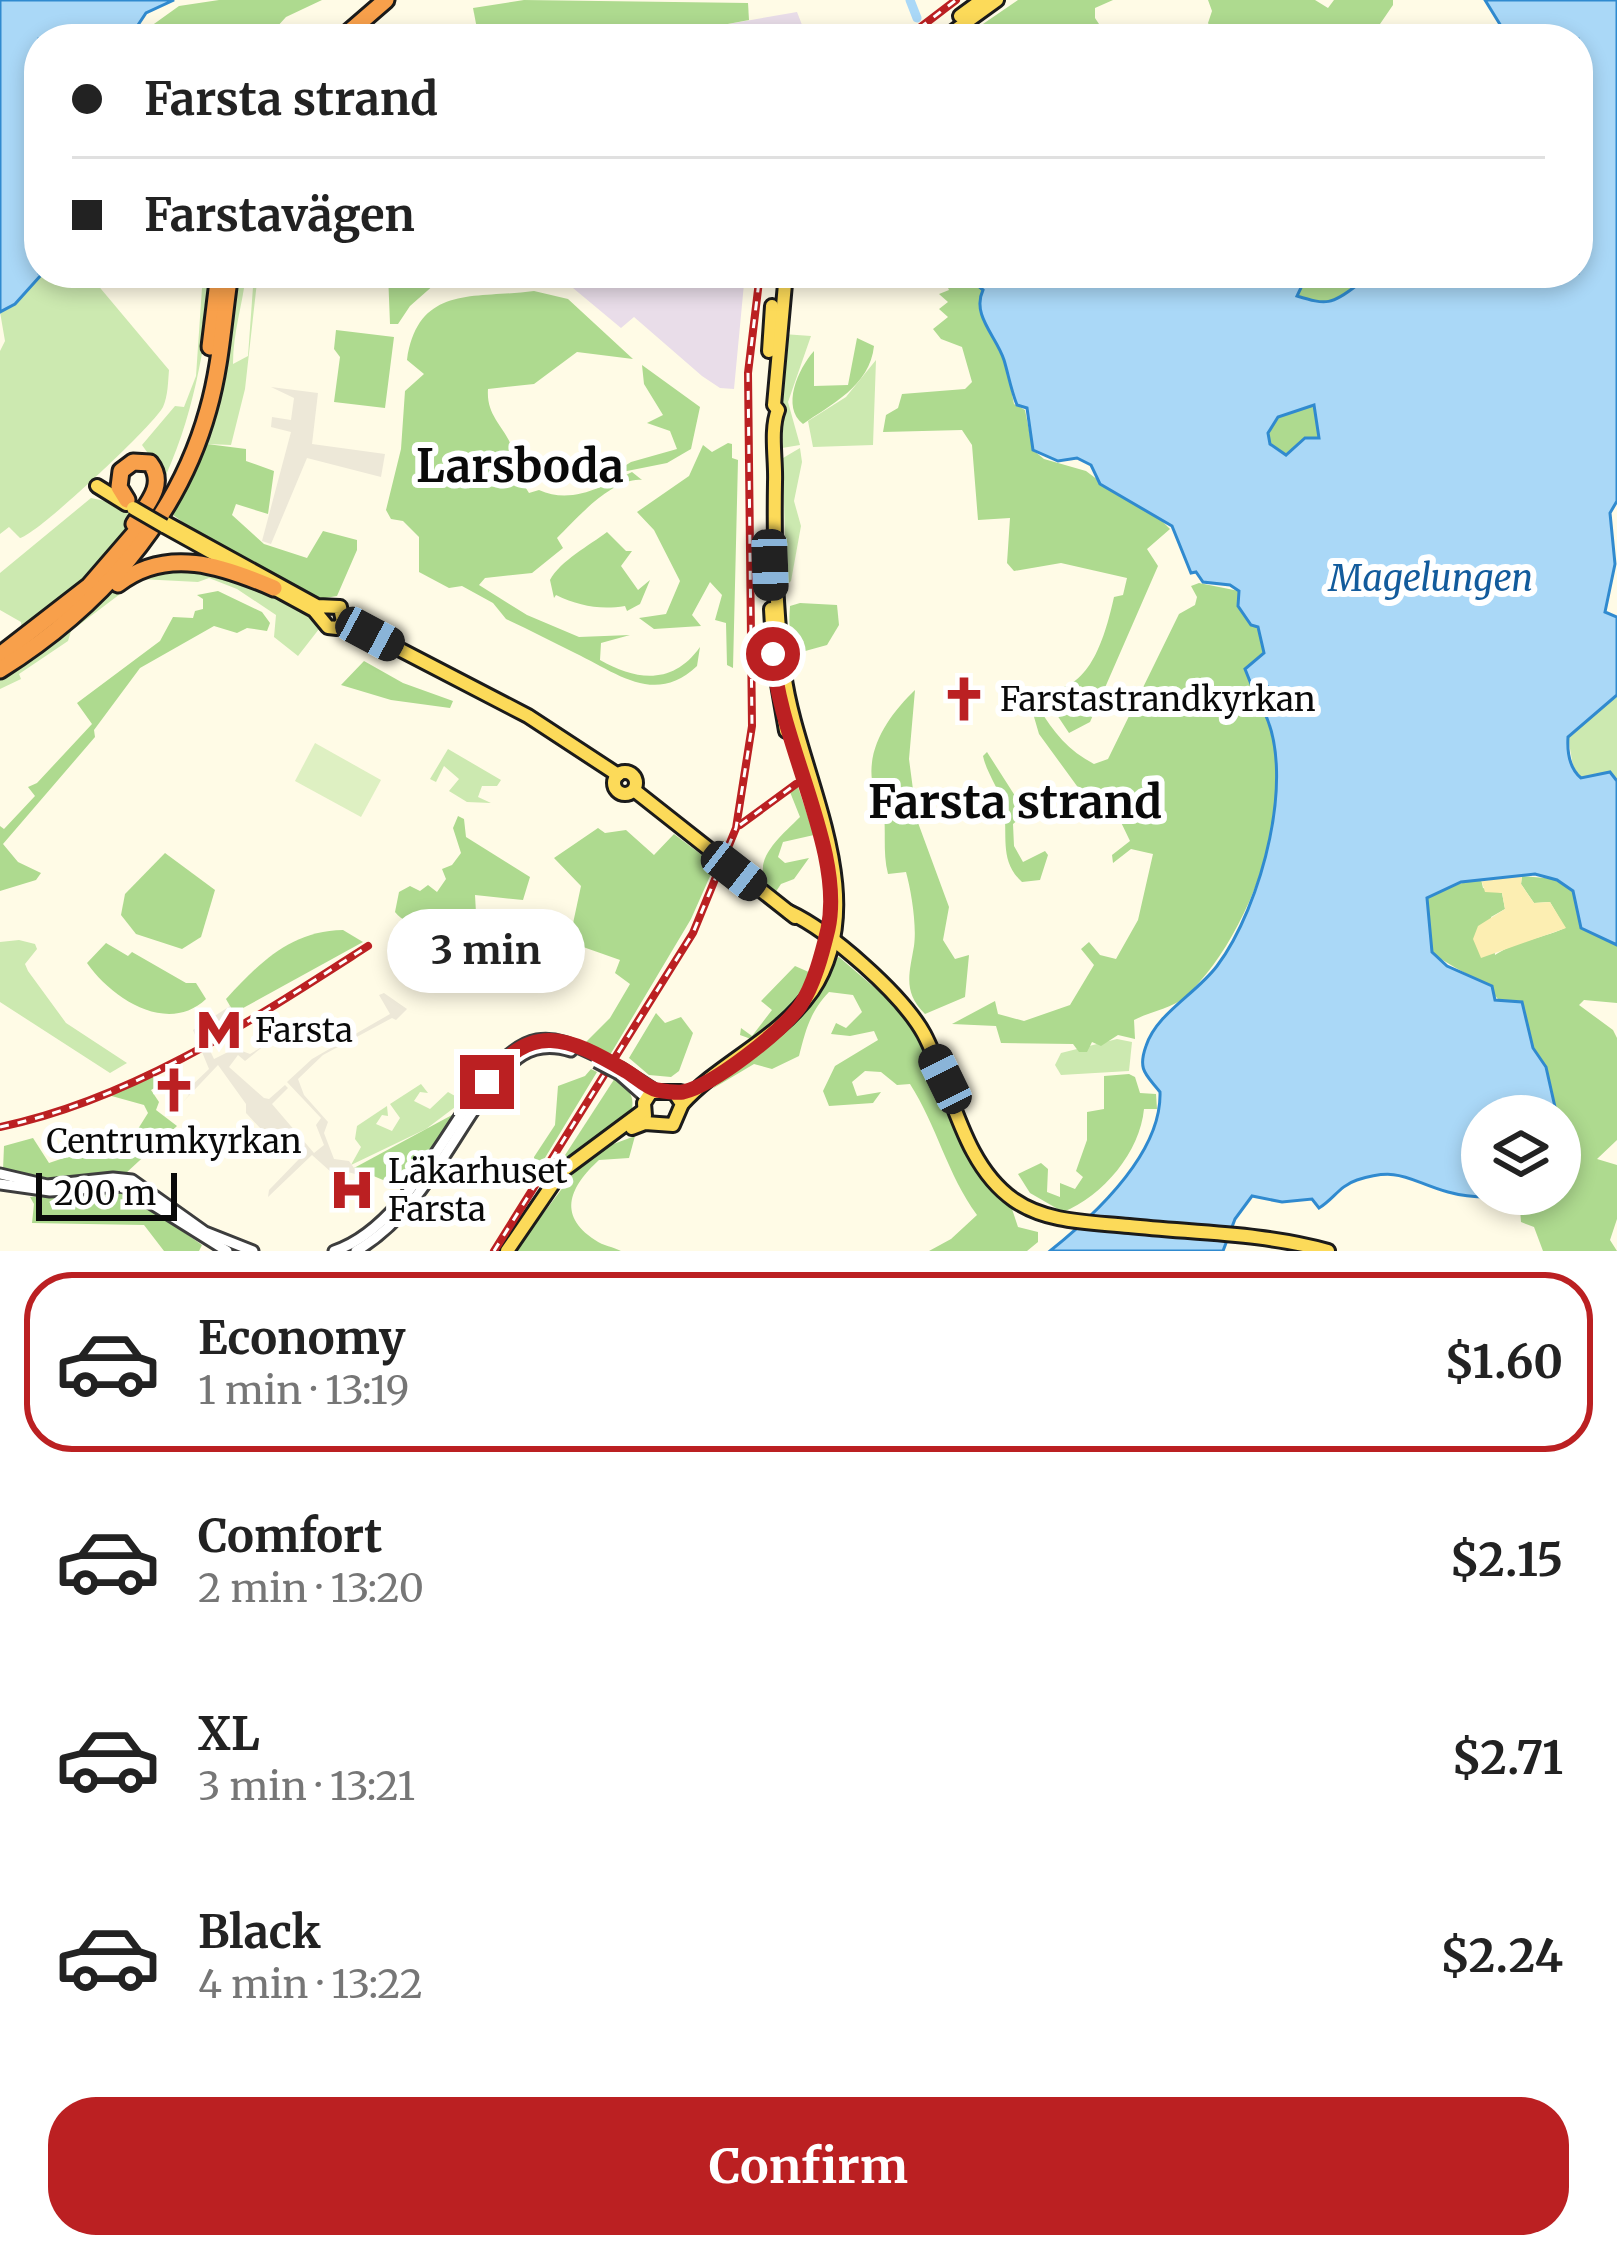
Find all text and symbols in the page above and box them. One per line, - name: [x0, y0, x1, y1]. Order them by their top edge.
- text: Farsta strand: [144, 71, 438, 127]
- text: Farstavägen: [144, 187, 415, 243]
- district label: Larsboda: [416, 438, 624, 494]
- car: [751, 528, 789, 602]
- water label: Magelungen: [1327, 556, 1533, 601]
- car: [330, 601, 410, 667]
- route start: [746, 627, 800, 681]
- church icon: Farstastrandkyrkan: [939, 674, 989, 724]
- place label: Farstastrandkyrkan: [1000, 679, 1316, 720]
- district label: Farsta strand: [868, 774, 1162, 830]
- car: [695, 835, 773, 907]
- callout: 3 min: [388, 908, 586, 992]
- text: 3 min: [431, 926, 541, 975]
- metro station icon: Farsta: [194, 1005, 244, 1055]
- place label: Farsta: [255, 1010, 353, 1051]
- car: [913, 1039, 977, 1119]
- route end: [460, 1055, 514, 1109]
- church icon: Centrumkyrkan: [149, 1065, 199, 1115]
- map controls: [1461, 1095, 1581, 1215]
- button: layers: [1461, 1095, 1581, 1215]
- place label: Centrumkyrkan: [46, 1121, 302, 1162]
- place label: Läkarhuset Farsta: [388, 1151, 568, 1230]
- hospital icon: Läkarhuset Farsta: [327, 1165, 377, 1215]
- scale bar: [36, 1167, 177, 1220]
- text: 200 m: [54, 1173, 156, 1214]
- icon: car: [54, 1308, 162, 1416]
- text: Economy: [198, 1310, 406, 1366]
- text: $1.60: [1444, 1334, 1563, 1390]
- text: 1 min · 13:19: [198, 1366, 409, 1415]
- icon: car: [54, 1506, 162, 1614]
- text: Comfort: [198, 1508, 382, 1564]
- text: $2.15: [1449, 1532, 1563, 1588]
- text: 2 min · 13:20: [198, 1564, 424, 1613]
- icon: car: [54, 1704, 162, 1812]
- text: XL: [198, 1706, 260, 1762]
- text: $2.71: [1451, 1730, 1563, 1786]
- text: 3 min · 13:21: [198, 1762, 415, 1811]
- icon: car: [54, 1902, 162, 2010]
- text: Black: [198, 1904, 321, 1960]
- text: $2.24: [1440, 1928, 1563, 1984]
- text: 4 min · 13:22: [198, 1960, 423, 2009]
- button: Confirm: [48, 2097, 1569, 2235]

